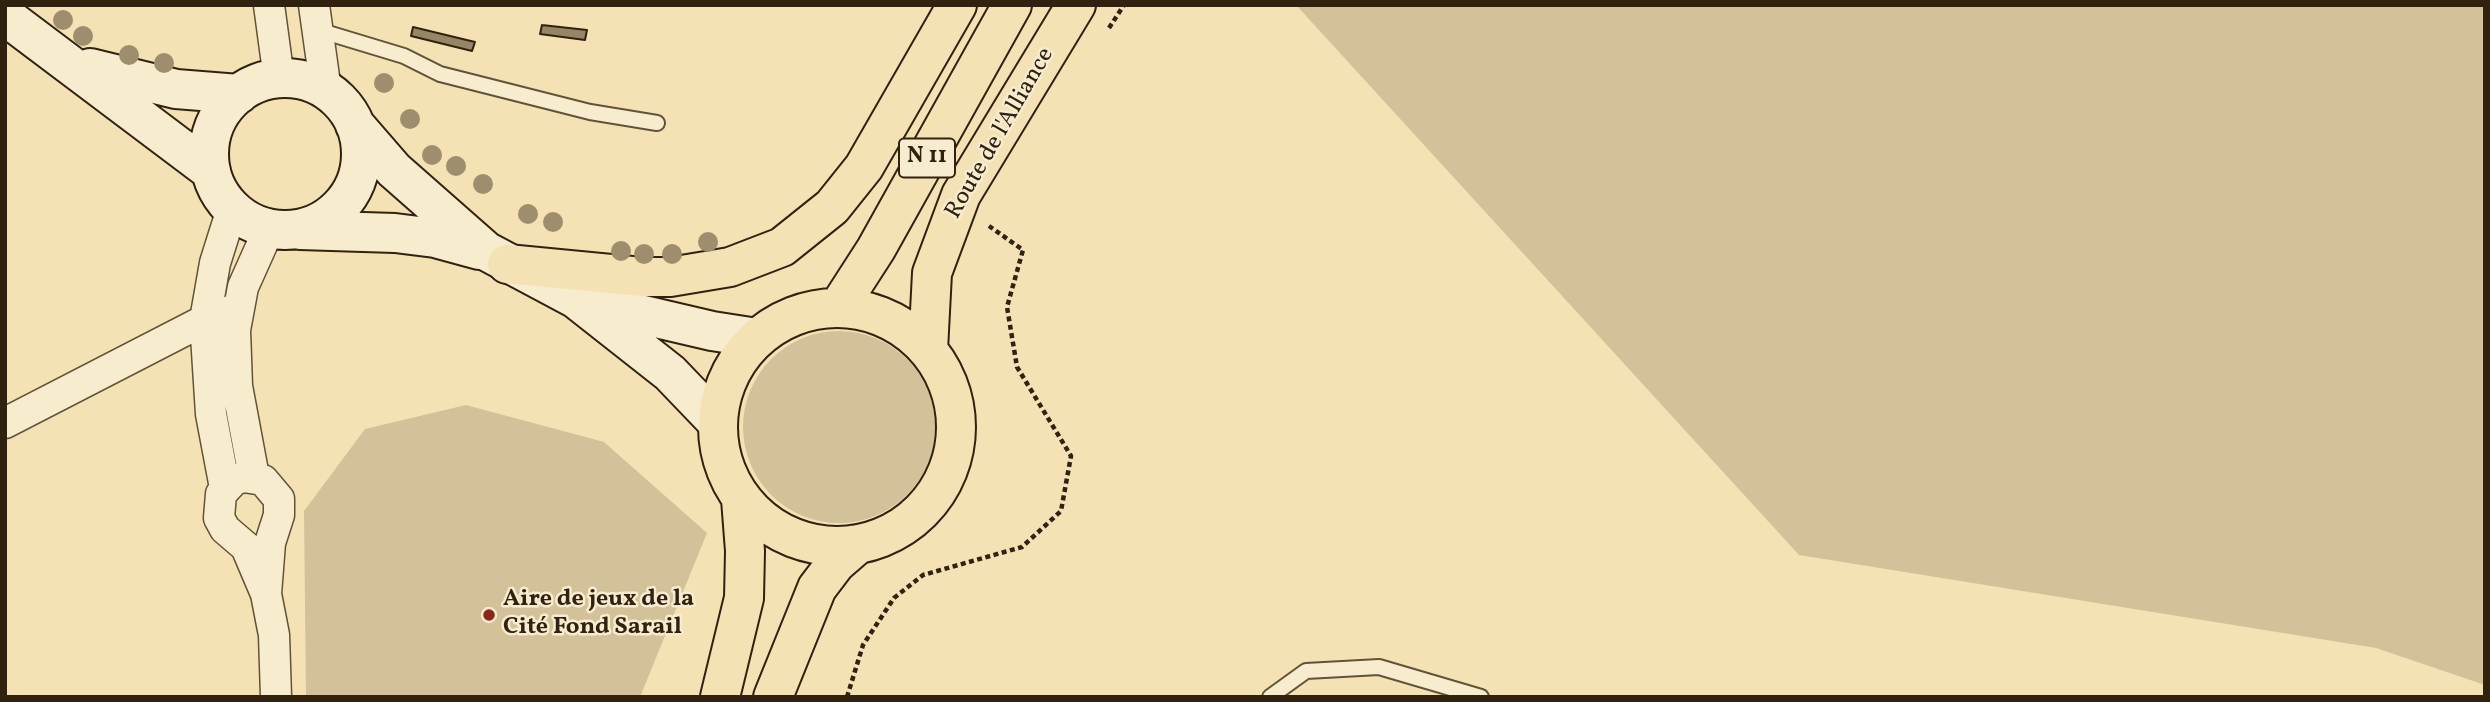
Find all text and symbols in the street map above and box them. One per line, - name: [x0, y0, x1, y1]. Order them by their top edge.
- street label: Route de l'Alliance: [940, 43, 1062, 225]
- road number: N 11: [899, 139, 955, 178]
- place label: Aire de jeux de la Cité Fond Sarail: [503, 587, 694, 643]
- marker: Aire de jeux de la Cité Fond Sarail: [481, 607, 497, 623]

